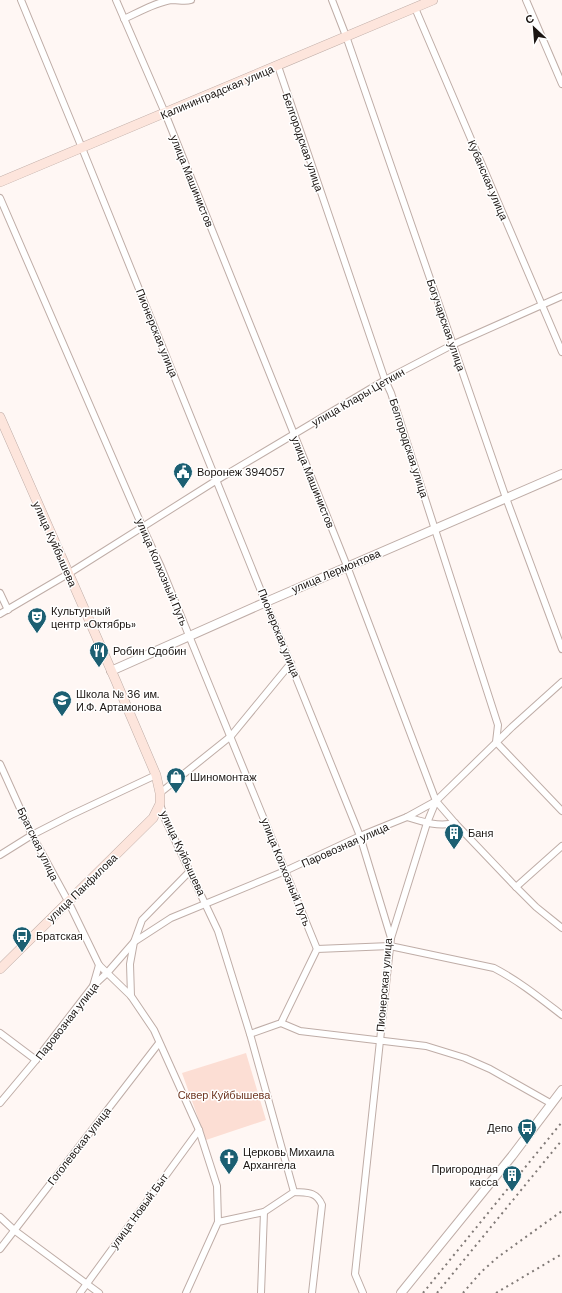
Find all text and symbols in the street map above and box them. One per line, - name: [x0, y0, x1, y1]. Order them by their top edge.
- north arrow: [514, 8, 554, 48]
- text: С: [523, 11, 536, 27]
- street label: Калининградская улица: [158, 61, 277, 122]
- street label: Белгородская улица: [280, 91, 327, 194]
- street label: улица Машинистов: [167, 133, 217, 229]
- street label: Кубанская улица: [465, 138, 512, 223]
- street label: Богучарская улица: [424, 277, 469, 374]
- street label: Пионерская улица: [133, 287, 181, 380]
- street label: улица Клары Цеткин: [309, 365, 407, 429]
- street label: Белгородская улица: [386, 397, 432, 500]
- street label: улица Машинистов: [288, 434, 338, 530]
- public building icon: Воронеж 394057: [172, 461, 194, 489]
- place label: Воронеж 394057: [197, 465, 285, 479]
- street label: улица Куйбышева: [30, 499, 81, 590]
- street label: улица Колхозный Путь: [133, 516, 191, 628]
- street label: улица Лермонтова: [289, 546, 383, 596]
- street label: Пионерская улица: [255, 587, 303, 680]
- place label: Культурный центр «Октябрь»: [51, 604, 136, 631]
- theatre icon: Культурный центр «Октябрь»: [26, 606, 48, 634]
- restaurant icon: Робин Сдобин: [88, 640, 110, 668]
- place label: Робин Сдобин: [113, 644, 186, 658]
- place label: Школа № 36 им. И.Ф. Артамонова: [76, 687, 162, 714]
- school or university icon: Школа № 36 им. И.Ф. Артамонова: [51, 689, 73, 717]
- shop icon: Шиномонтаж: [165, 766, 187, 794]
- place label: Шиномонтаж: [190, 770, 257, 784]
- street label: Братская улица: [14, 805, 62, 884]
- street label: улица Куйбышева: [157, 808, 209, 899]
- street label: улица Колхозный Путь: [258, 816, 314, 928]
- street label: Паровозная улица: [299, 819, 392, 871]
- building icon: Баня: [443, 822, 465, 850]
- place label: Баня: [468, 826, 493, 840]
- street label: улица Панфилова: [44, 850, 121, 925]
- bus stop icon: Братская: [11, 925, 33, 953]
- place label: Братская: [36, 929, 83, 943]
- street label: Пионерская улица: [373, 937, 395, 1033]
- street label: Паровозная улица: [32, 979, 102, 1062]
- park label: Сквер Куйбышева: [178, 1088, 271, 1102]
- street label: Гоголевская улица: [44, 1104, 114, 1188]
- bus stop icon: Депо: [516, 1117, 538, 1145]
- place label: Депо: [487, 1121, 513, 1135]
- place label: Церковь Михаила Архангела: [243, 1145, 335, 1172]
- church icon: Церковь Михаила Архангела: [218, 1147, 240, 1175]
- place label: Пригородная касса: [431, 1162, 499, 1189]
- building icon: Пригородная касса: [501, 1164, 523, 1192]
- street label: улица Новый Быт: [107, 1170, 171, 1252]

